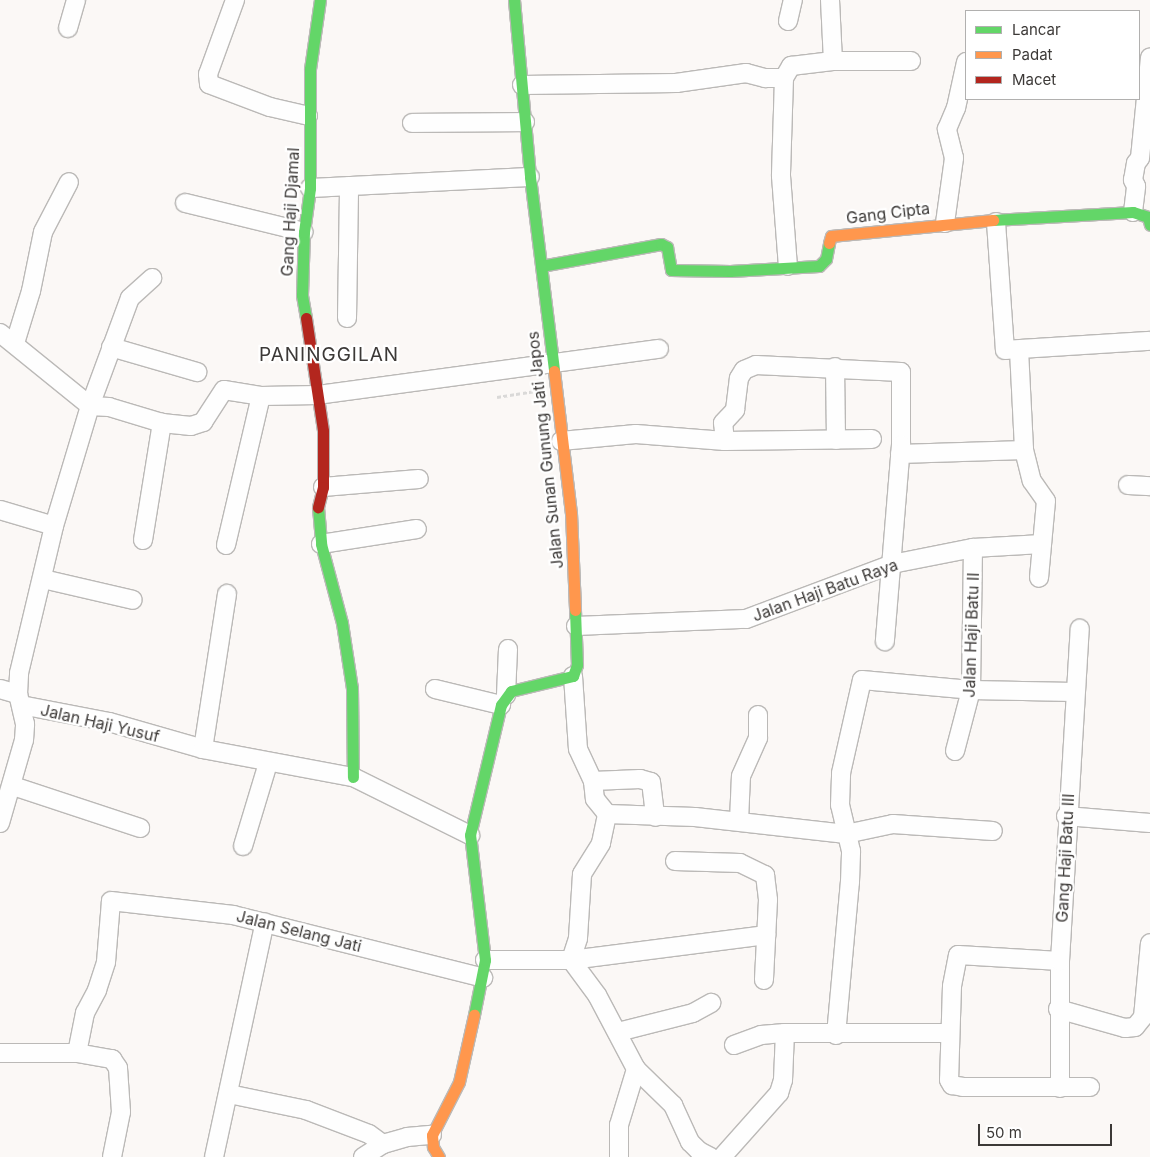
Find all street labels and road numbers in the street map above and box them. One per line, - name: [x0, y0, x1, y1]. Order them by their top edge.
- street label: Gang Haji Djamal: [277, 147, 303, 277]
- street label: Gang Cipta: [845, 198, 931, 228]
- street label: Jalan Sunan Gunung Jati Japos: [523, 330, 567, 570]
- street label: Jalan Haji Batu Raya: [750, 555, 900, 625]
- street label: Jalan Haji Batu II: [959, 572, 983, 698]
- street label: Jalan Haji Yusuf: [39, 700, 161, 746]
- street label: Gang Haji Batu III: [1052, 793, 1078, 923]
- street label: Jalan Selang Jati: [234, 906, 364, 956]

